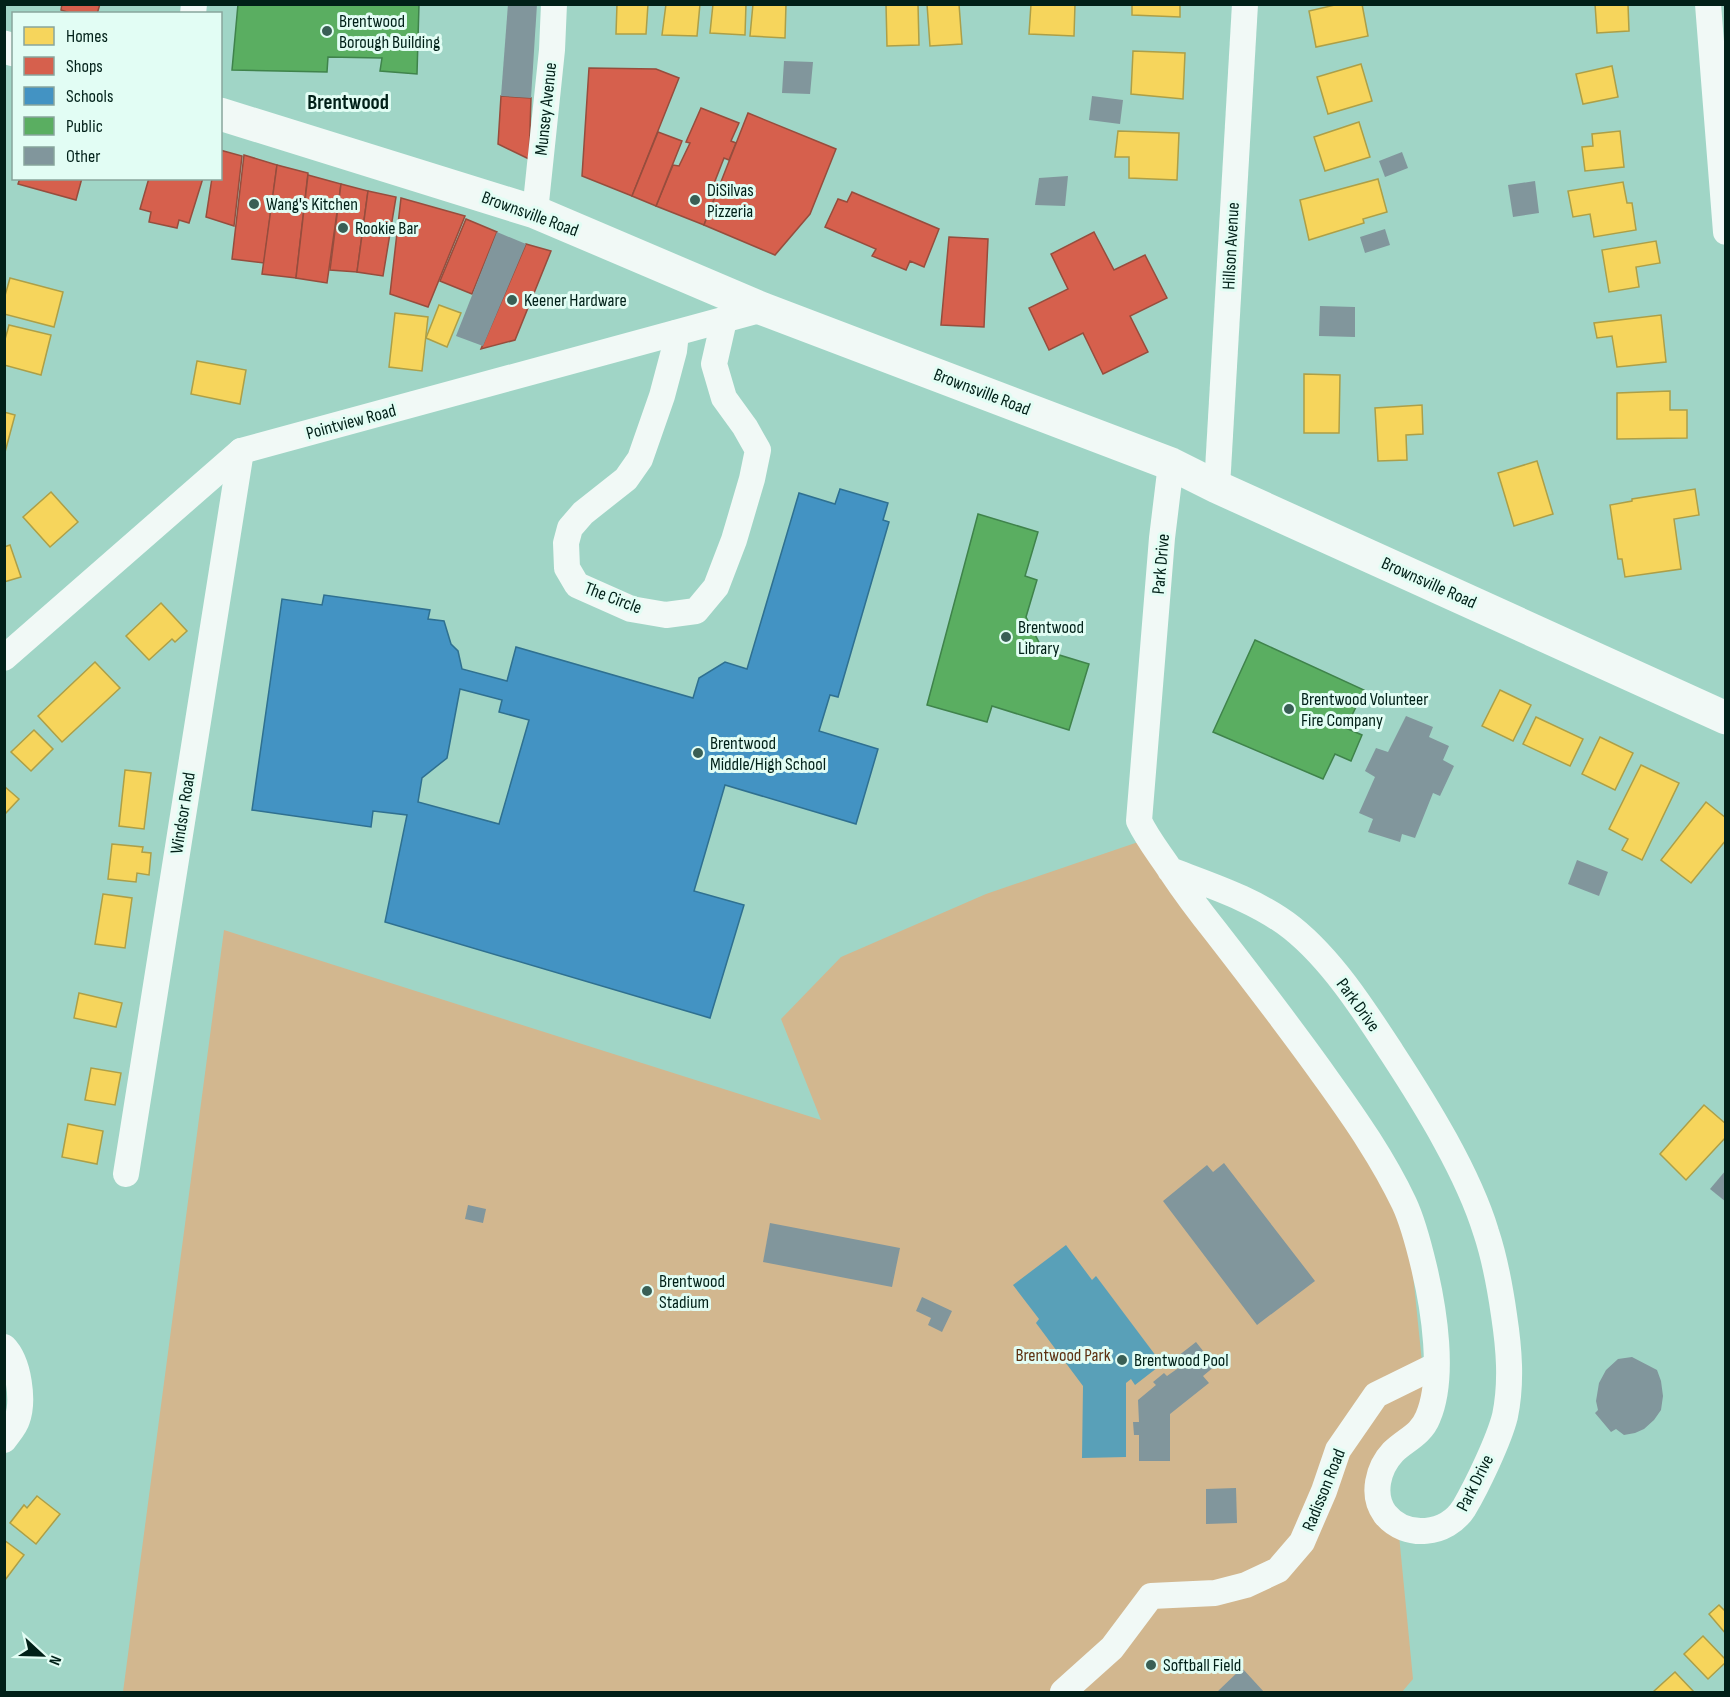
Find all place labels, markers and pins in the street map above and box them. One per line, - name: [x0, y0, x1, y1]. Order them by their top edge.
- place label: Brentwood Borough Building: [339, 11, 440, 53]
- marker: Brentwood Borough Building: [320, 24, 334, 38]
- place label: DiSilvas Pizzeria: [707, 180, 754, 222]
- marker: DiSilvas Pizzeria: [688, 193, 702, 207]
- place label: Wang's Kitchen: [266, 194, 358, 215]
- marker: Wang's Kitchen: [247, 197, 261, 211]
- place label: Rookie Bar: [355, 218, 419, 239]
- marker: Rookie Bar: [336, 221, 350, 235]
- place label: Keener Hardware: [524, 290, 627, 311]
- marker: Keener Hardware: [505, 293, 519, 307]
- place label: Brentwood Library: [1018, 617, 1084, 659]
- marker: Brentwood Library: [999, 630, 1013, 644]
- place label: Brentwood Volunteer Fire Company: [1301, 689, 1429, 731]
- marker: Brentwood Volunteer Fire Company: [1282, 702, 1296, 716]
- place label: Brentwood Middle/High School: [710, 733, 826, 775]
- marker: Brentwood Middle/High School: [691, 746, 705, 760]
- place label: Brentwood Stadium: [659, 1271, 725, 1313]
- marker: Brentwood Stadium: [640, 1284, 654, 1298]
- place label: Brentwood Pool: [1134, 1350, 1229, 1371]
- marker: Brentwood Pool: [1115, 1353, 1129, 1367]
- place label: Softball Field: [1163, 1655, 1241, 1676]
- marker: Softball Field: [1144, 1658, 1158, 1672]

